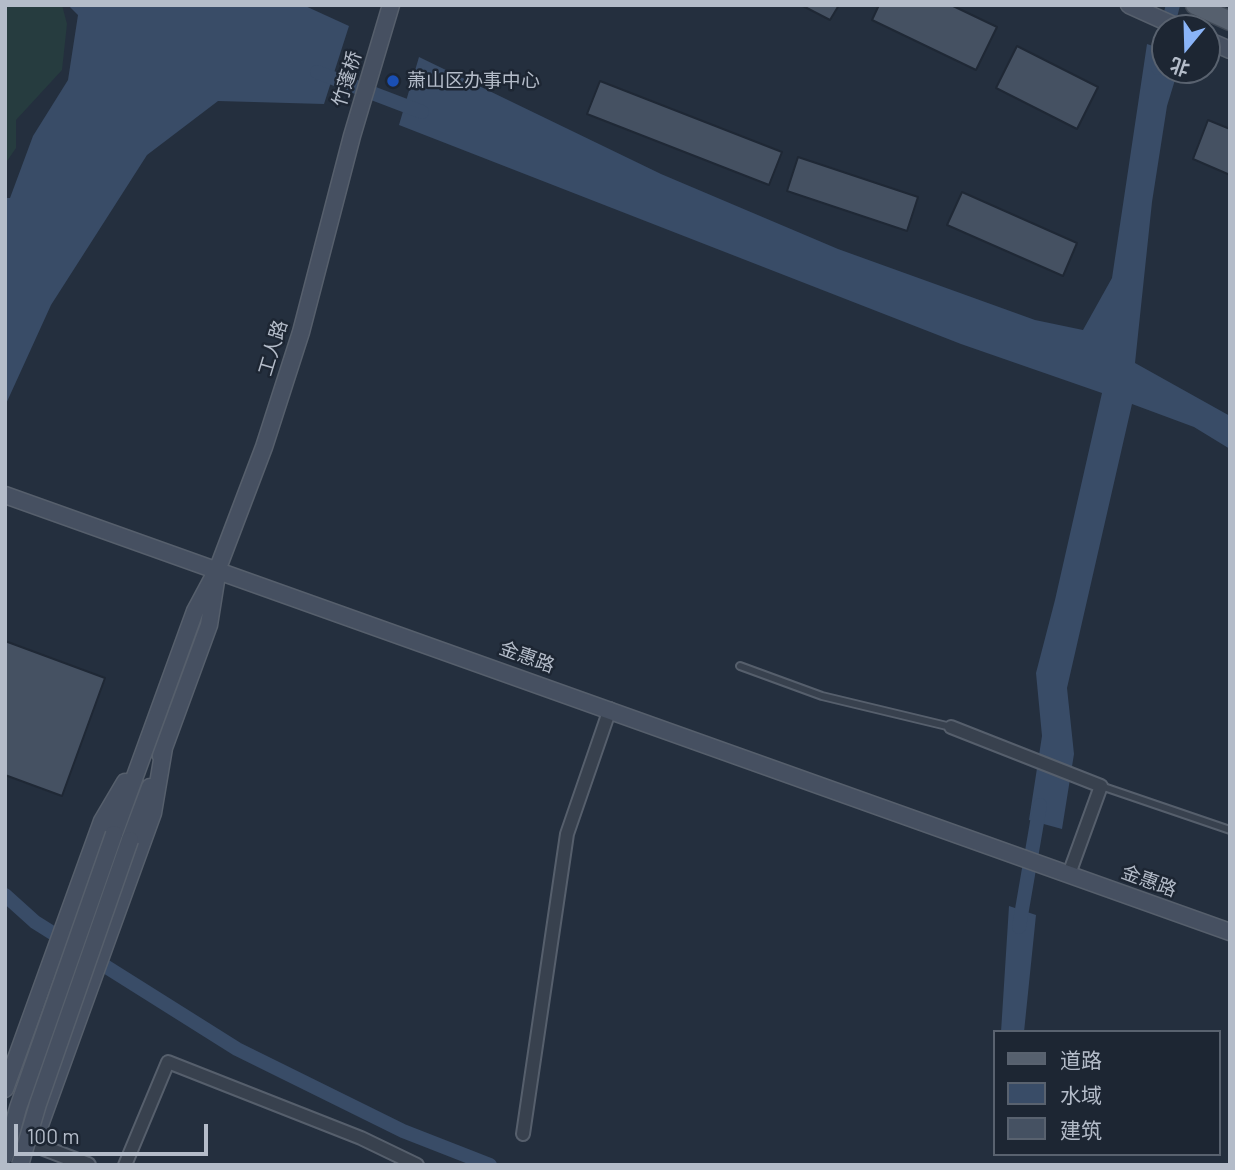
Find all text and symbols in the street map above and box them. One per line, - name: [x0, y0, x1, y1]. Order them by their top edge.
- north arrow: [1151, 14, 1221, 84]
- street label: 竹蓬桥: [328, 48, 366, 110]
- text: 北: [1167, 53, 1192, 81]
- place label: 萧山区办事中心: [407, 70, 540, 92]
- marker: 萧山区办事中心: [385, 73, 401, 89]
- street label: 工人路: [254, 317, 292, 379]
- street label: 金惠路: [496, 637, 558, 677]
- street label: 金惠路: [1118, 861, 1180, 901]
- legend: [993, 1030, 1221, 1156]
- text: 道路: [1060, 1047, 1102, 1072]
- text: 水域: [1060, 1082, 1102, 1107]
- scale bar: [18, 1110, 212, 1154]
- text: 建筑: [1060, 1117, 1102, 1142]
- text: 100 m: [27, 1123, 80, 1148]

